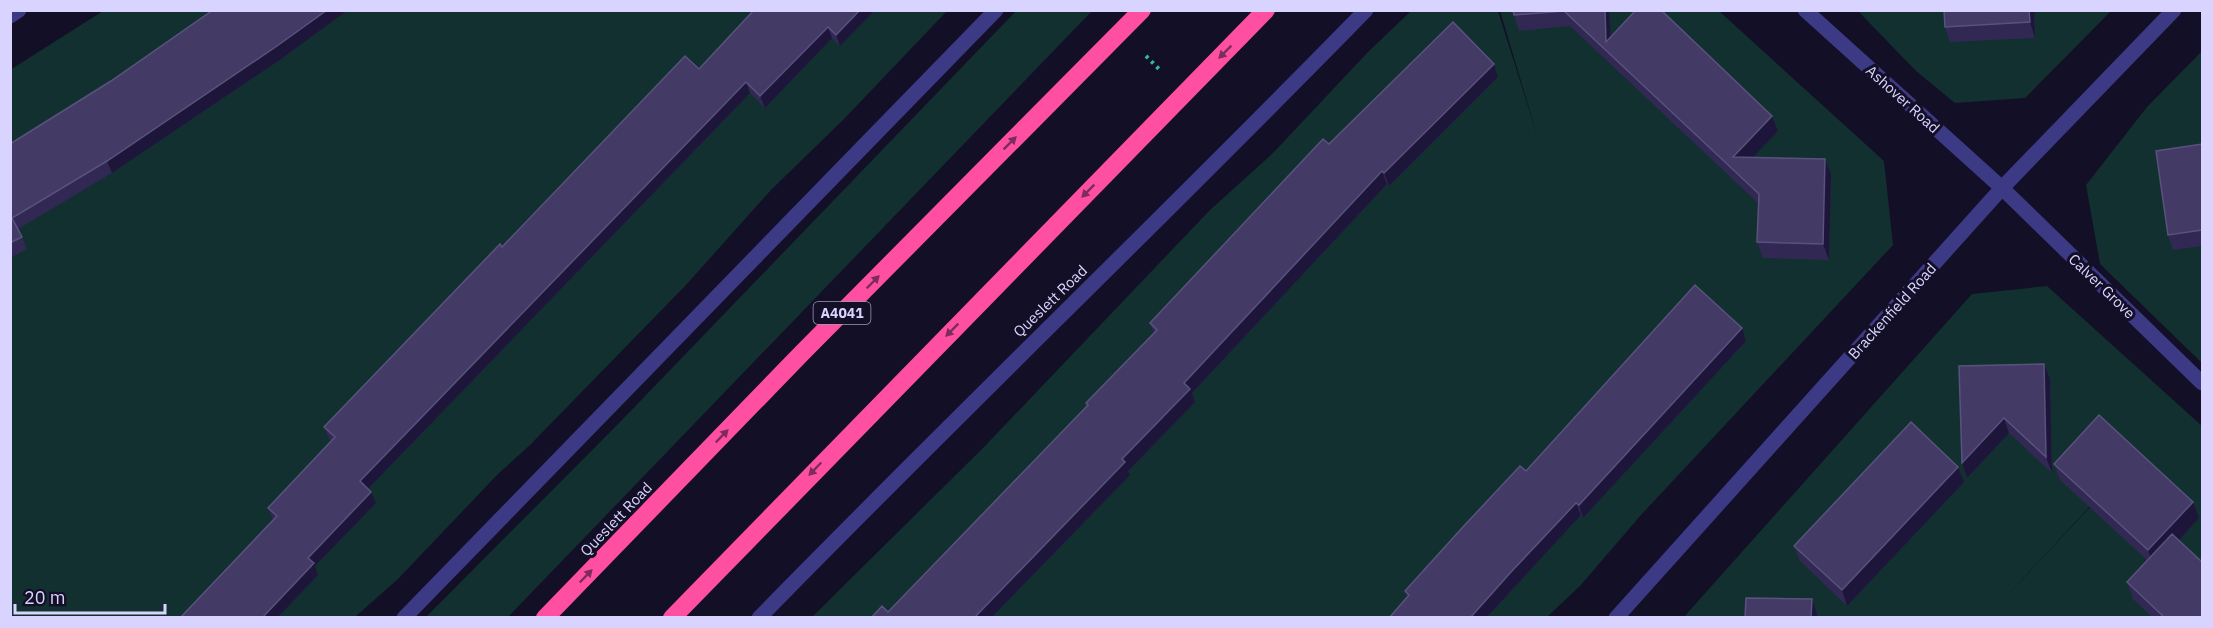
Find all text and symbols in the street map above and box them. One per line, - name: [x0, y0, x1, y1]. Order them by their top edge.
- one-way arrow: [1219, 45, 1233, 59]
- street label: Ashover Road: [1862, 61, 1944, 137]
- one-way arrow: [1003, 137, 1017, 151]
- one-way arrow: [1081, 184, 1096, 198]
- street label: Calver Grove: [2065, 249, 2139, 323]
- street label: Brackenfield Road: [1844, 259, 1940, 363]
- street label: Queslett Road: [1009, 261, 1091, 341]
- one-way arrow: [866, 274, 880, 289]
- road number: A4041: [814, 302, 870, 324]
- one-way arrow: [945, 322, 959, 336]
- one-way arrow: [714, 429, 728, 443]
- one-way arrow: [809, 462, 823, 476]
- street label: Queslett Road: [576, 478, 656, 560]
- one-way arrow: [578, 569, 592, 583]
- scale bar: [15, 577, 165, 615]
- text: 20 m: [24, 586, 66, 609]

